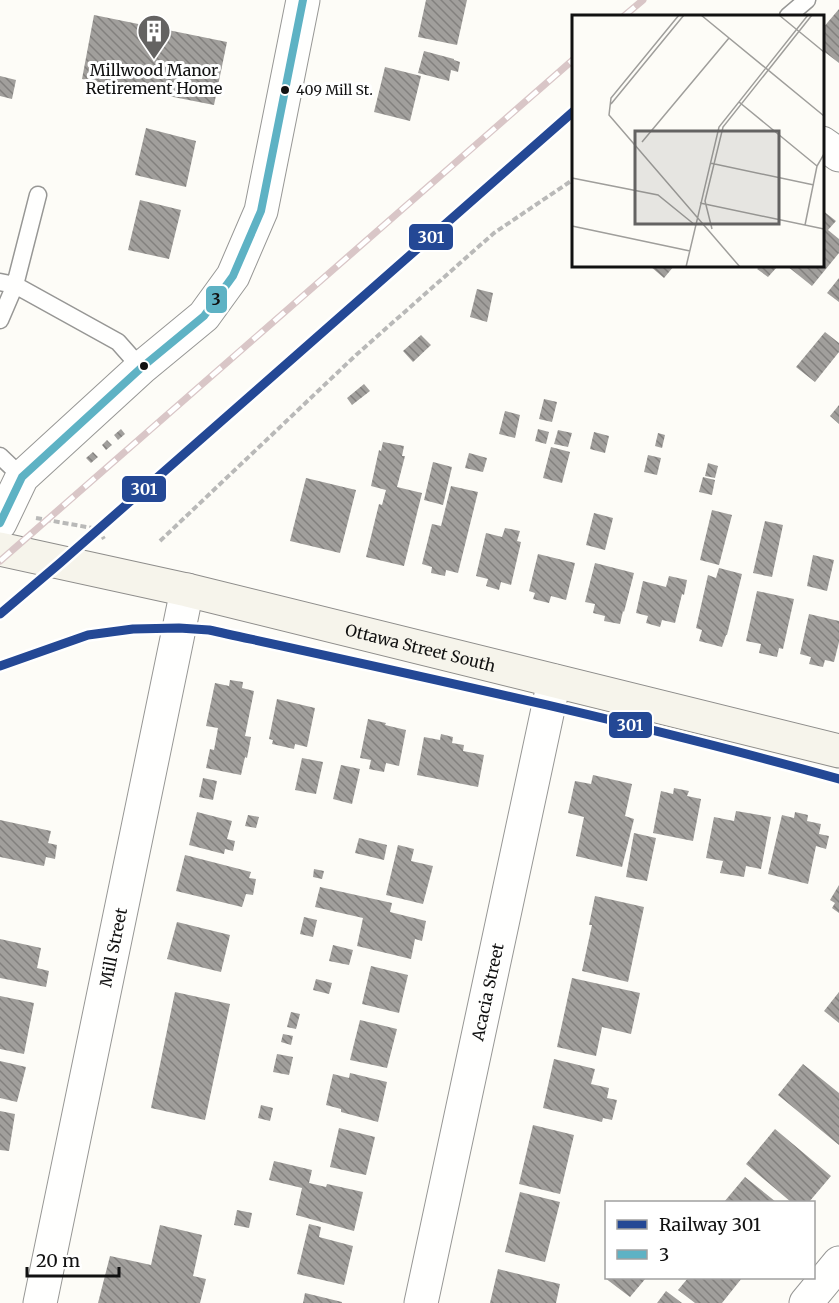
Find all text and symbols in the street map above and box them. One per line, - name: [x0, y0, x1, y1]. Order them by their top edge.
- building icon: Millwood Manor Retirement Home: [136, 13, 172, 60]
- inset map: [572, 15, 824, 267]
- place label: Millwood Manor Retirement Home: [86, 60, 222, 98]
- place label: 409 Mill St.: [296, 81, 373, 99]
- marker: 409 Mill St.: [279, 84, 291, 96]
- line badge: 301: [408, 223, 454, 251]
- text: 301: [418, 227, 445, 247]
- line badge: 3: [205, 285, 228, 314]
- text: 3: [211, 289, 221, 309]
- unlabelled marker: [138, 360, 150, 372]
- line badge: 301: [121, 475, 167, 503]
- text: 301: [131, 479, 158, 499]
- street label: Ottawa Street South: [343, 619, 498, 676]
- line badge: 301: [608, 711, 653, 739]
- text: 301: [617, 715, 644, 735]
- street label: Mill Street: [95, 905, 131, 989]
- street label: Acacia Street: [467, 941, 508, 1044]
- legend: [605, 1201, 815, 1279]
- text: Railway 301: [659, 1213, 761, 1236]
- scale bar: [27, 1240, 118, 1278]
- text: 3: [659, 1243, 669, 1266]
- text: 20 m: [36, 1249, 80, 1272]

